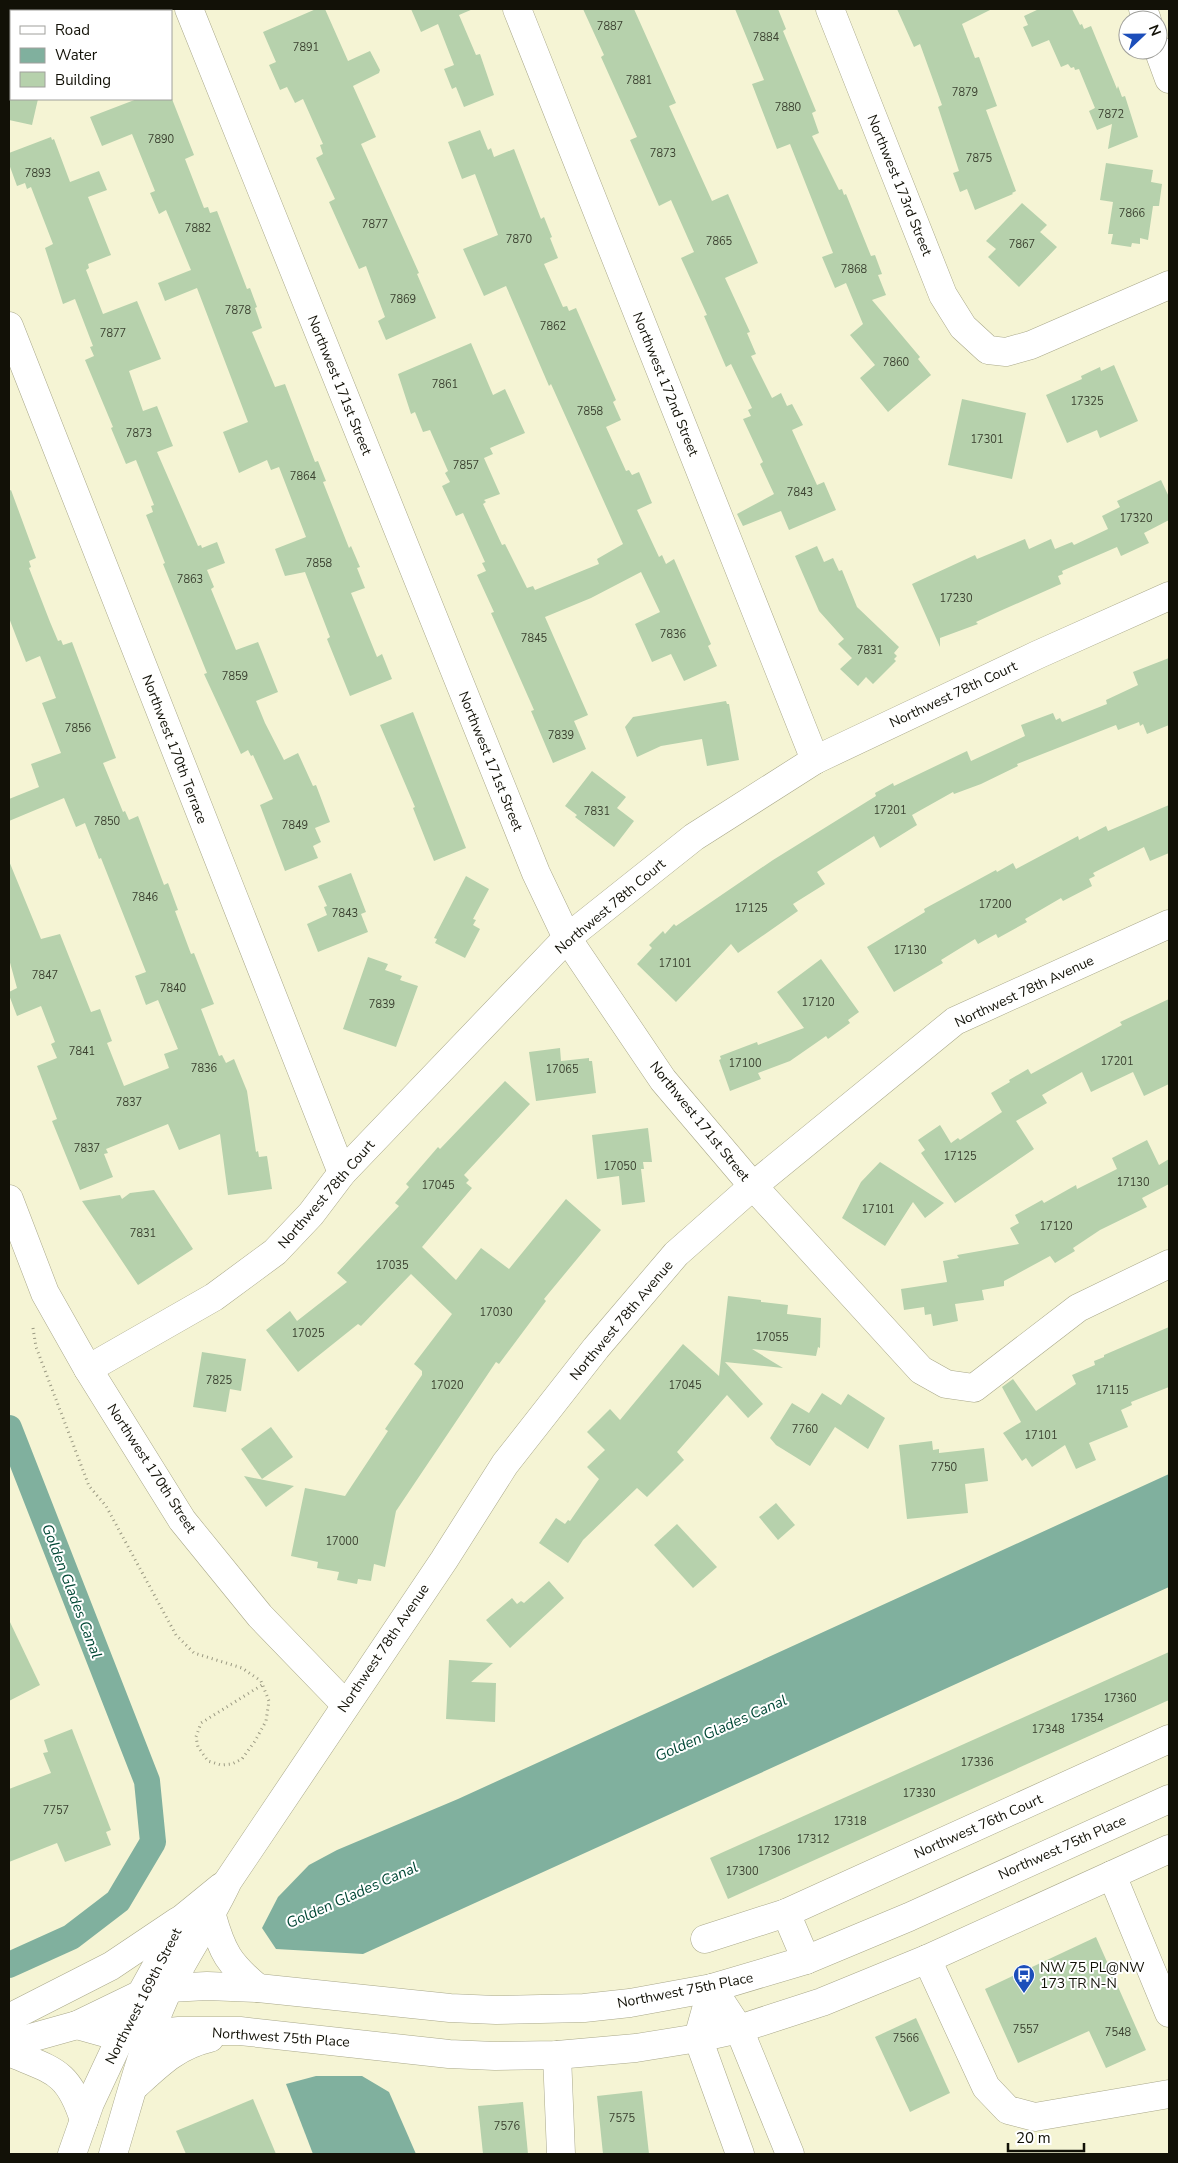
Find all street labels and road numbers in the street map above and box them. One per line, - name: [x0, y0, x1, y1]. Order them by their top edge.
- street label: Northwest 173rd Street: [863, 112, 937, 259]
- street label: Northwest 172nd Street: [628, 309, 703, 459]
- street label: Northwest 171st Street: [303, 312, 376, 458]
- street label: Northwest 78th Court: [886, 656, 1020, 732]
- street label: Northwest 170th Terrace: [137, 672, 212, 826]
- street label: Northwest 171st Street: [454, 688, 527, 834]
- street label: Northwest 78th Court: [551, 854, 670, 958]
- street label: Northwest 78th Avenue: [952, 951, 1097, 1032]
- street label: Northwest 171st Street: [645, 1057, 754, 1185]
- street label: Northwest 78th Court: [274, 1136, 379, 1253]
- street label: Northwest 78th Avenue: [565, 1256, 677, 1384]
- street label: Northwest 170th Street: [103, 1400, 201, 1537]
- street label: Northwest 78th Avenue: [333, 1580, 434, 1716]
- street label: Northwest 76th Court: [911, 1790, 1046, 1863]
- street label: Northwest 75th Place: [995, 1811, 1129, 1884]
- street label: Northwest 169th Street: [101, 1925, 186, 2068]
- street label: Northwest 75th Place: [616, 1968, 755, 2013]
- street label: Northwest 75th Place: [211, 2023, 350, 2052]

